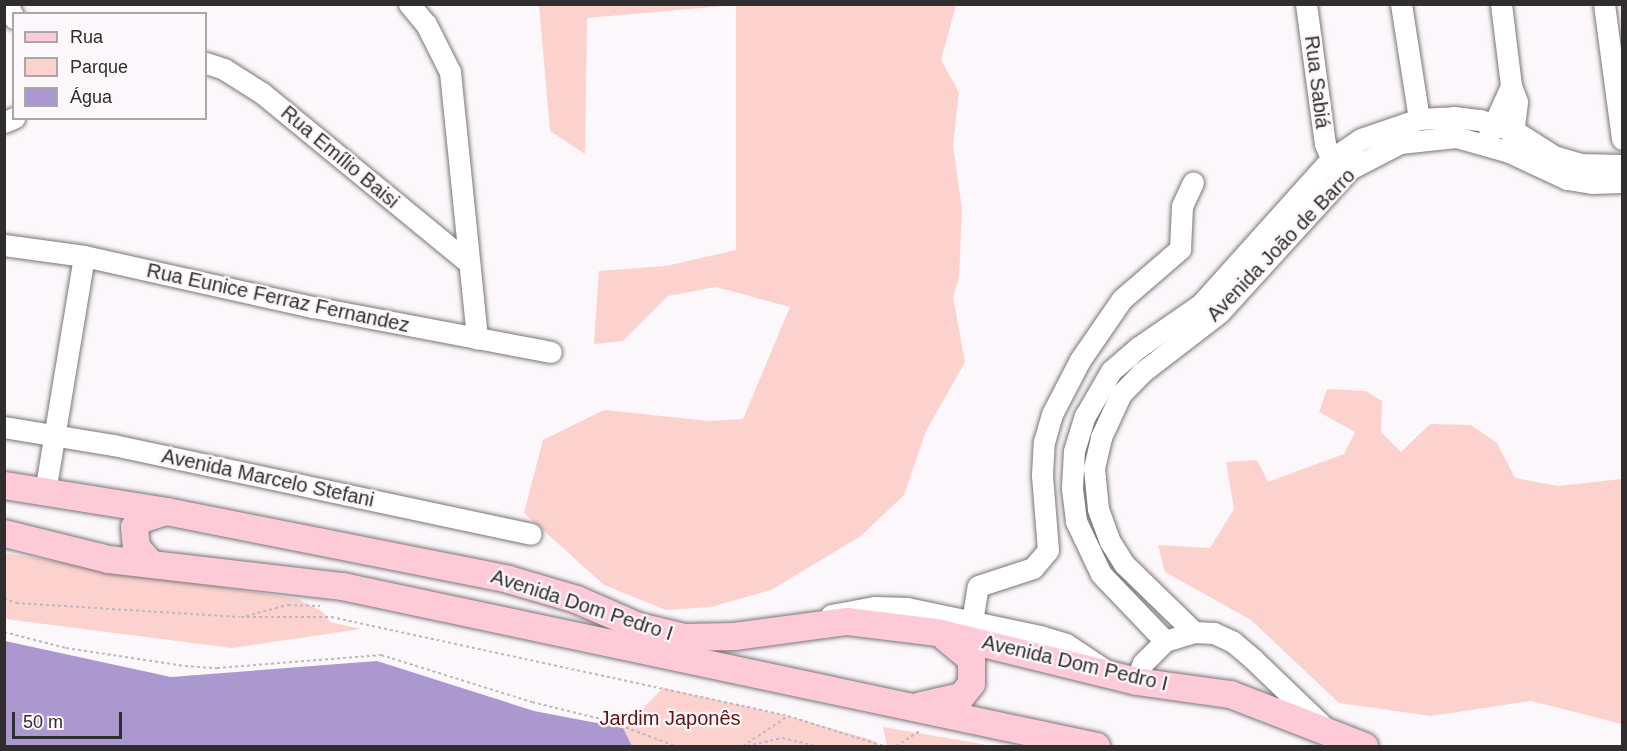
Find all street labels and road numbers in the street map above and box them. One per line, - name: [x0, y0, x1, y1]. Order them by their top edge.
- street label: Rua Sabiá: [1299, 34, 1335, 130]
- street label: Rua Emílio Baisi: [276, 101, 404, 213]
- street label: Avenida João de Barro: [1202, 164, 1360, 326]
- street label: Rua Eunice Ferraz Fernandez: [144, 258, 412, 338]
- street label: Avenida Marcelo Stefani: [160, 444, 376, 512]
- street label: Avenida Dom Pedro I: [488, 564, 676, 646]
- street label: Avenida Dom Pedro I: [980, 630, 1170, 696]

